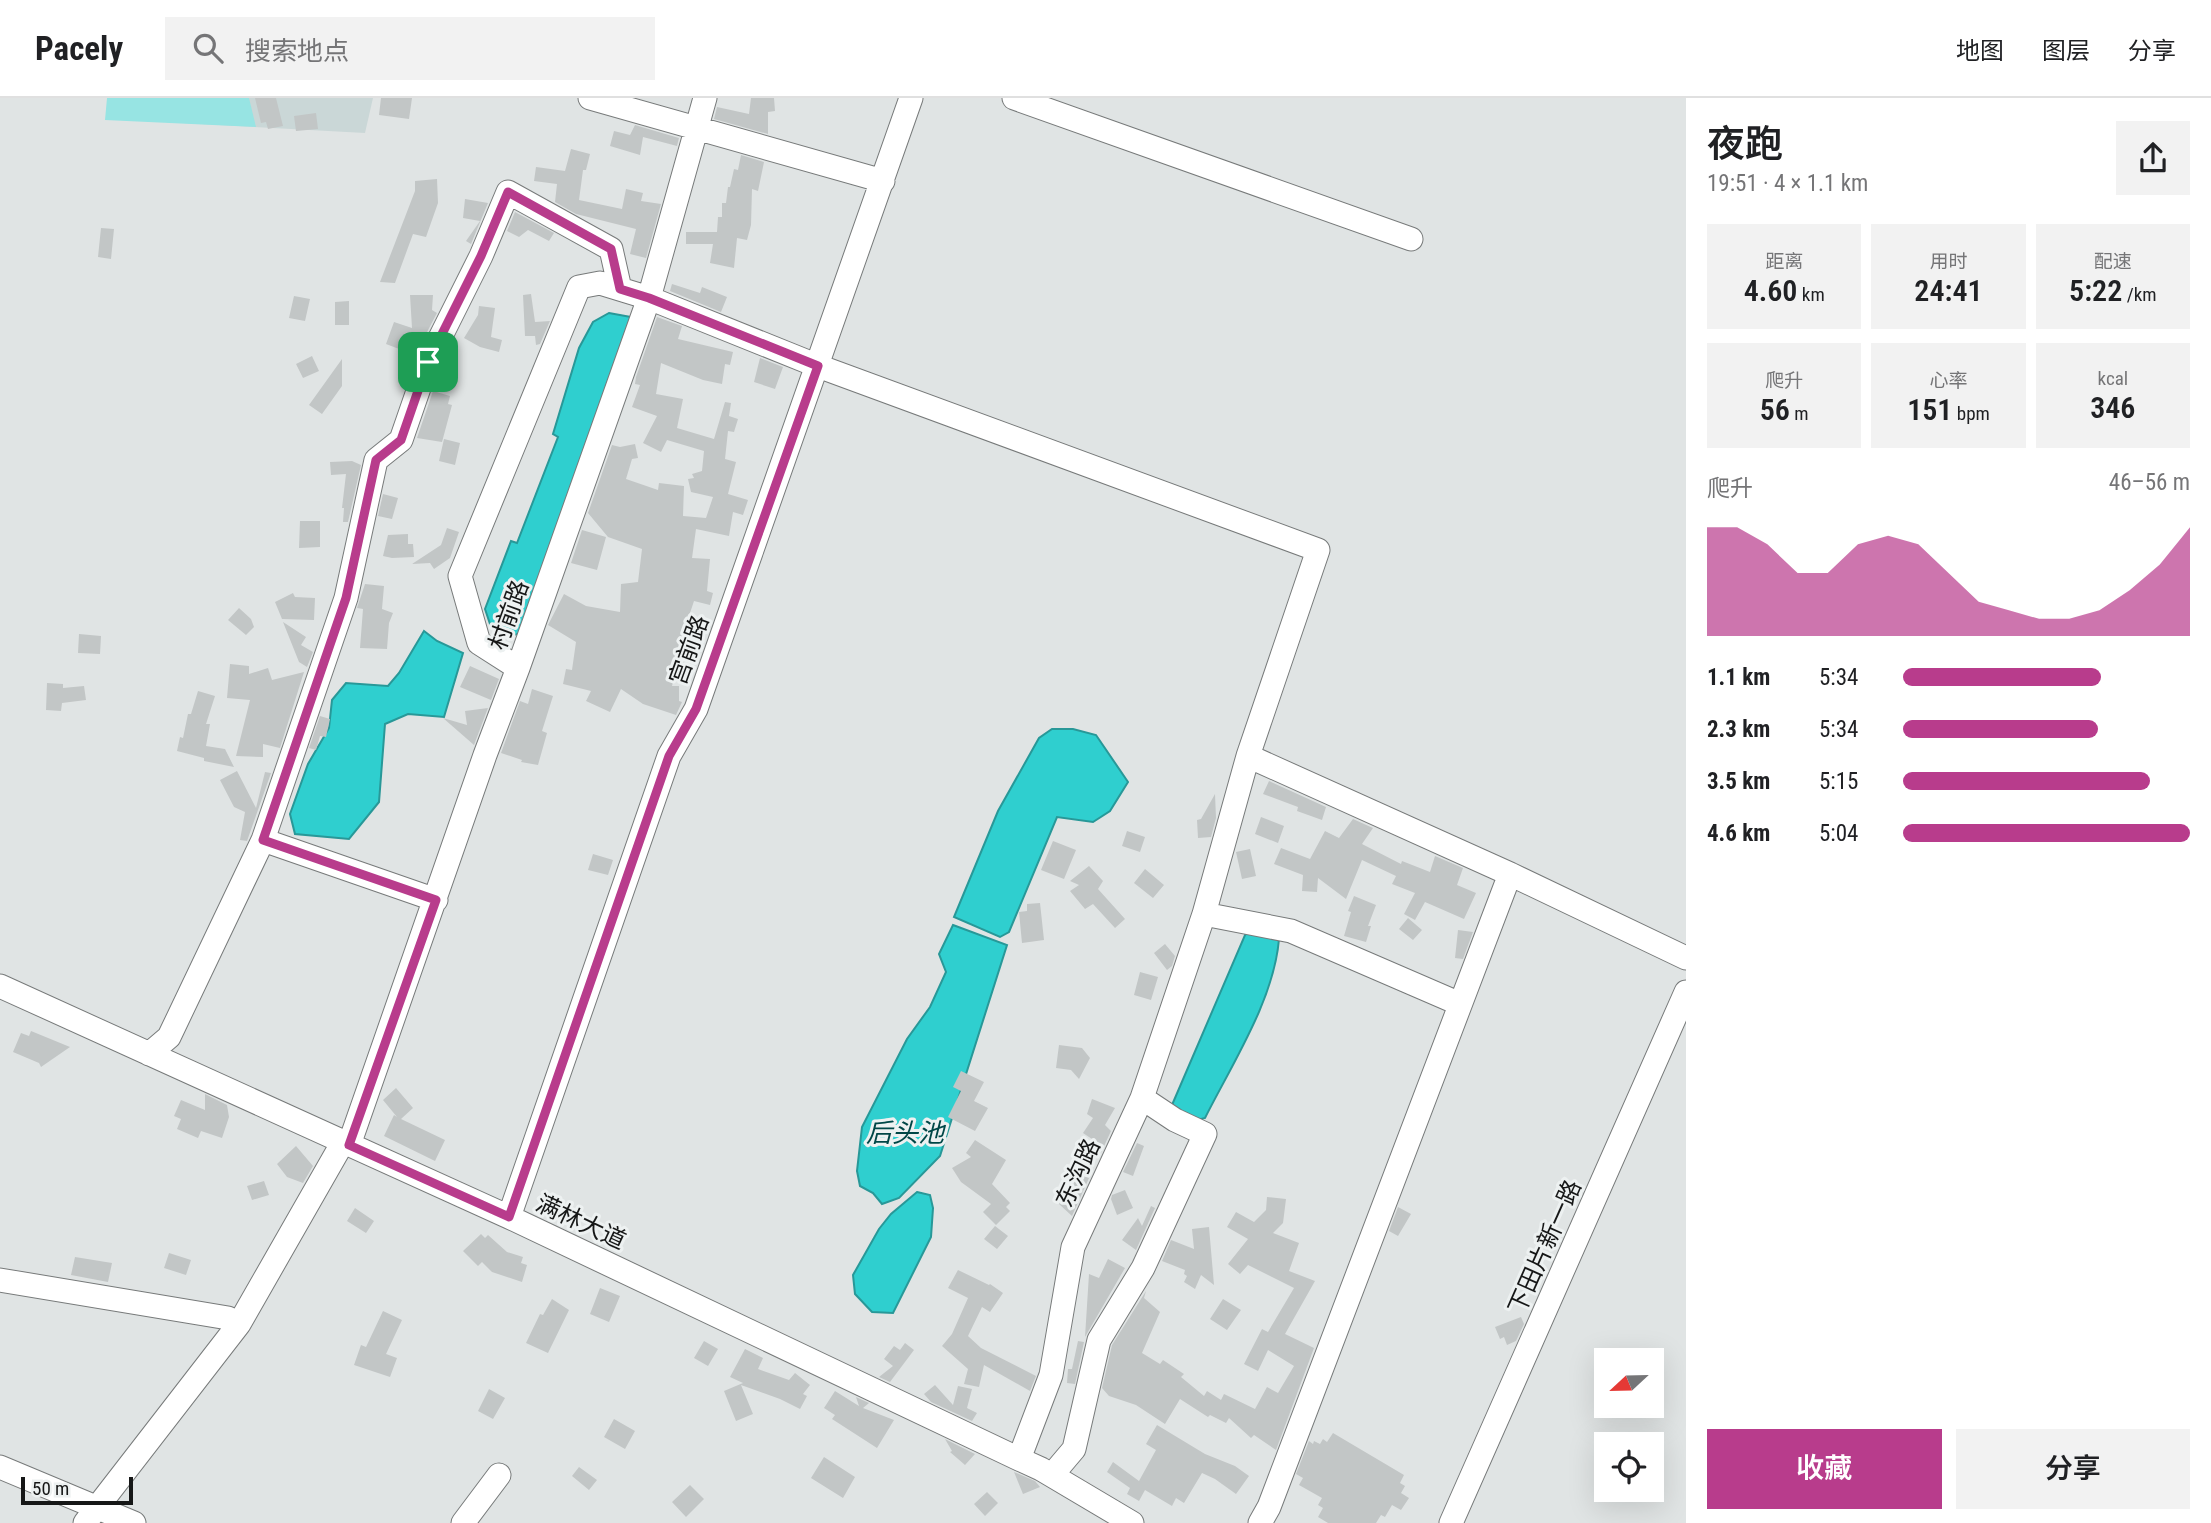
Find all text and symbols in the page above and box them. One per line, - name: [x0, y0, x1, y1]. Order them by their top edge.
- search box: [165, 17, 655, 80]
- text: Pacely: [35, 29, 123, 68]
- icon: search: [189, 29, 227, 67]
- text: 搜索地点: [245, 36, 349, 66]
- text: 地图: [1956, 37, 2004, 65]
- text: 图层: [2042, 37, 2090, 65]
- text: 分享: [2128, 37, 2176, 65]
- button: share: [2116, 121, 2190, 195]
- text: 夜跑: [1707, 122, 1783, 166]
- text: 19:51 · 4 × 1.1 km: [1707, 170, 1868, 197]
- text: 距离: [1765, 250, 1803, 273]
- text: 用时: [1929, 250, 1968, 273]
- text: 配速: [2094, 250, 2132, 273]
- text: 4.60: [1744, 273, 1797, 308]
- text: 24:41: [1914, 273, 1983, 308]
- text: 5:22: [2069, 273, 2122, 308]
- text: km: [1797, 283, 1825, 306]
- text: /km: [2122, 283, 2157, 306]
- pin: [398, 332, 458, 392]
- icon: arrive: [409, 343, 447, 381]
- text: kcal: [2098, 367, 2128, 390]
- text: 爬升: [1765, 369, 1803, 392]
- text: 心率: [1929, 369, 1968, 392]
- text: 346: [2090, 390, 2135, 425]
- text: 56: [1760, 392, 1790, 427]
- text: 151: [1907, 392, 1952, 427]
- text: m: [1790, 402, 1809, 425]
- text: bpm: [1952, 402, 1990, 425]
- text: 46–56 m: [2109, 469, 2190, 496]
- text: 爬升: [1707, 475, 1753, 502]
- street label: 村前路: [484, 576, 534, 654]
- street label: 宫前路: [664, 611, 714, 689]
- text: 1.1 km: [1707, 664, 1770, 691]
- text: 5:34: [1819, 664, 1858, 691]
- text: 2.3 km: [1707, 716, 1770, 743]
- text: 5:34: [1819, 716, 1858, 743]
- text: 3.5 km: [1707, 768, 1770, 795]
- text: 5:15: [1819, 768, 1858, 795]
- text: 4.6 km: [1707, 820, 1770, 847]
- text: 5:04: [1819, 820, 1858, 847]
- water label: 后头池: [866, 1118, 947, 1148]
- street label: 东沟路: [1050, 1134, 1106, 1212]
- street label: 下田片新一路: [1503, 1176, 1587, 1318]
- street label: 满林大道: [532, 1189, 630, 1255]
- north arrow: [1594, 1348, 1664, 1418]
- map controls: [1594, 1348, 1664, 1502]
- button: 收藏: [1707, 1429, 1942, 1509]
- button: 分享: [1956, 1429, 2190, 1509]
- button: locate: [1594, 1432, 1664, 1502]
- scale bar: [21, 1474, 133, 1506]
- text: 50 m: [32, 1477, 69, 1500]

